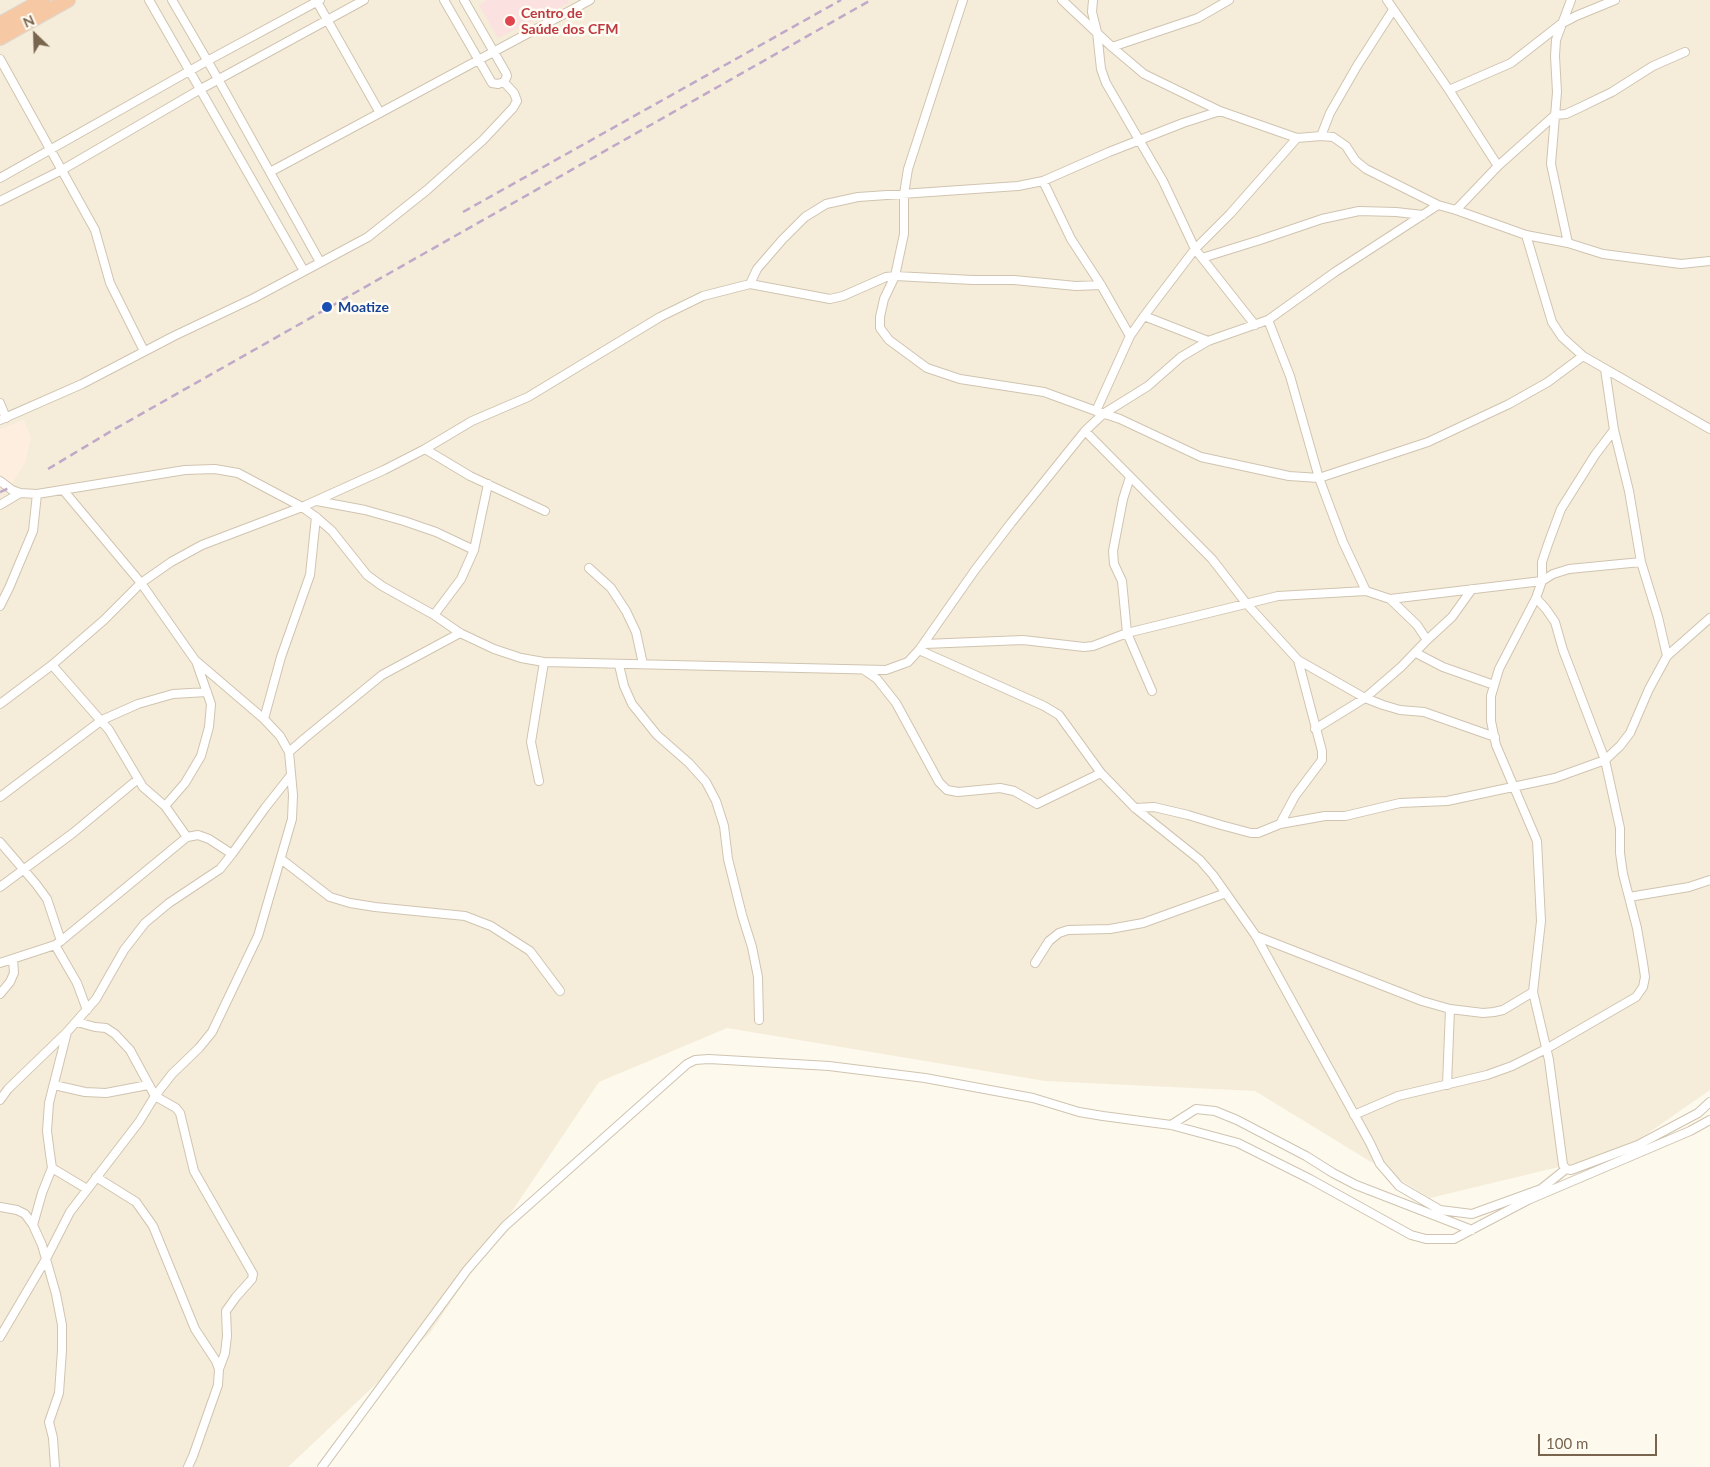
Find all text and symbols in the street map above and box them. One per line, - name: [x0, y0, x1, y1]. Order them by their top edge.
- place label: Centro de Saúde dos CFM: [521, 5, 618, 38]
- north arrow: [10, 10, 60, 60]
- text: N: [20, 11, 37, 31]
- marker: Centro de Saúde dos CFM: [503, 14, 517, 28]
- place label: Moatize: [338, 299, 389, 315]
- marker: Moatize: [320, 300, 334, 314]
- scale bar: [1540, 1424, 1659, 1456]
- text: 100 m: [1546, 1434, 1588, 1452]

